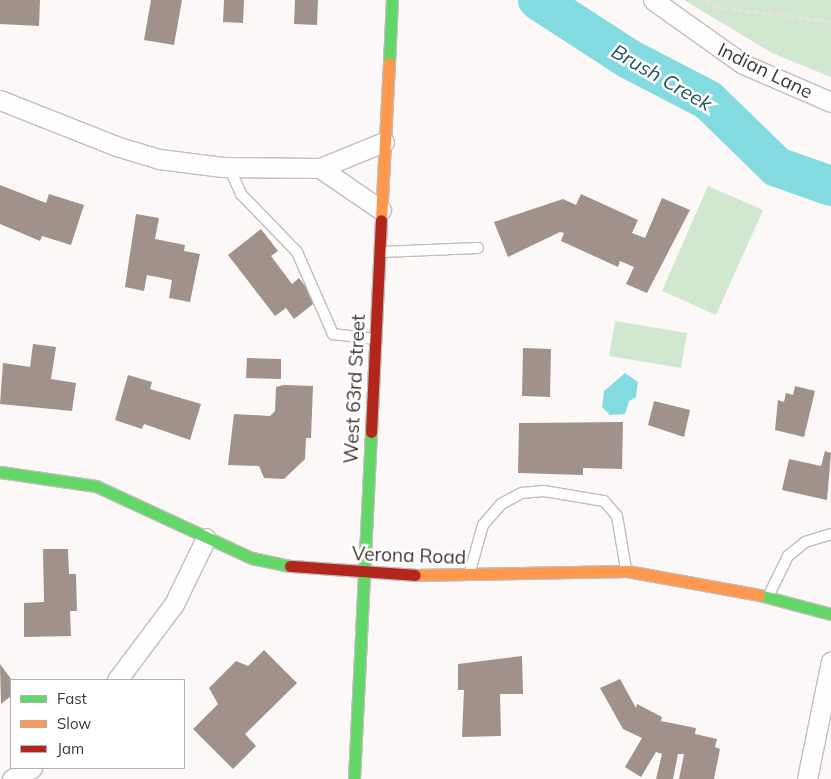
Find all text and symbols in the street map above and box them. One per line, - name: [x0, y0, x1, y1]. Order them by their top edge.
- street label: Indian Lane: [714, 38, 816, 104]
- water label: Brush Creek: [607, 39, 717, 115]
- street label: West 63rd Street: [340, 314, 370, 464]
- street label: Verona Road: [352, 543, 466, 569]
- legend: [10, 679, 185, 769]
- text: Fast: [57, 689, 87, 708]
- text: Slow: [57, 714, 91, 733]
- text: Jam: [57, 739, 84, 758]

